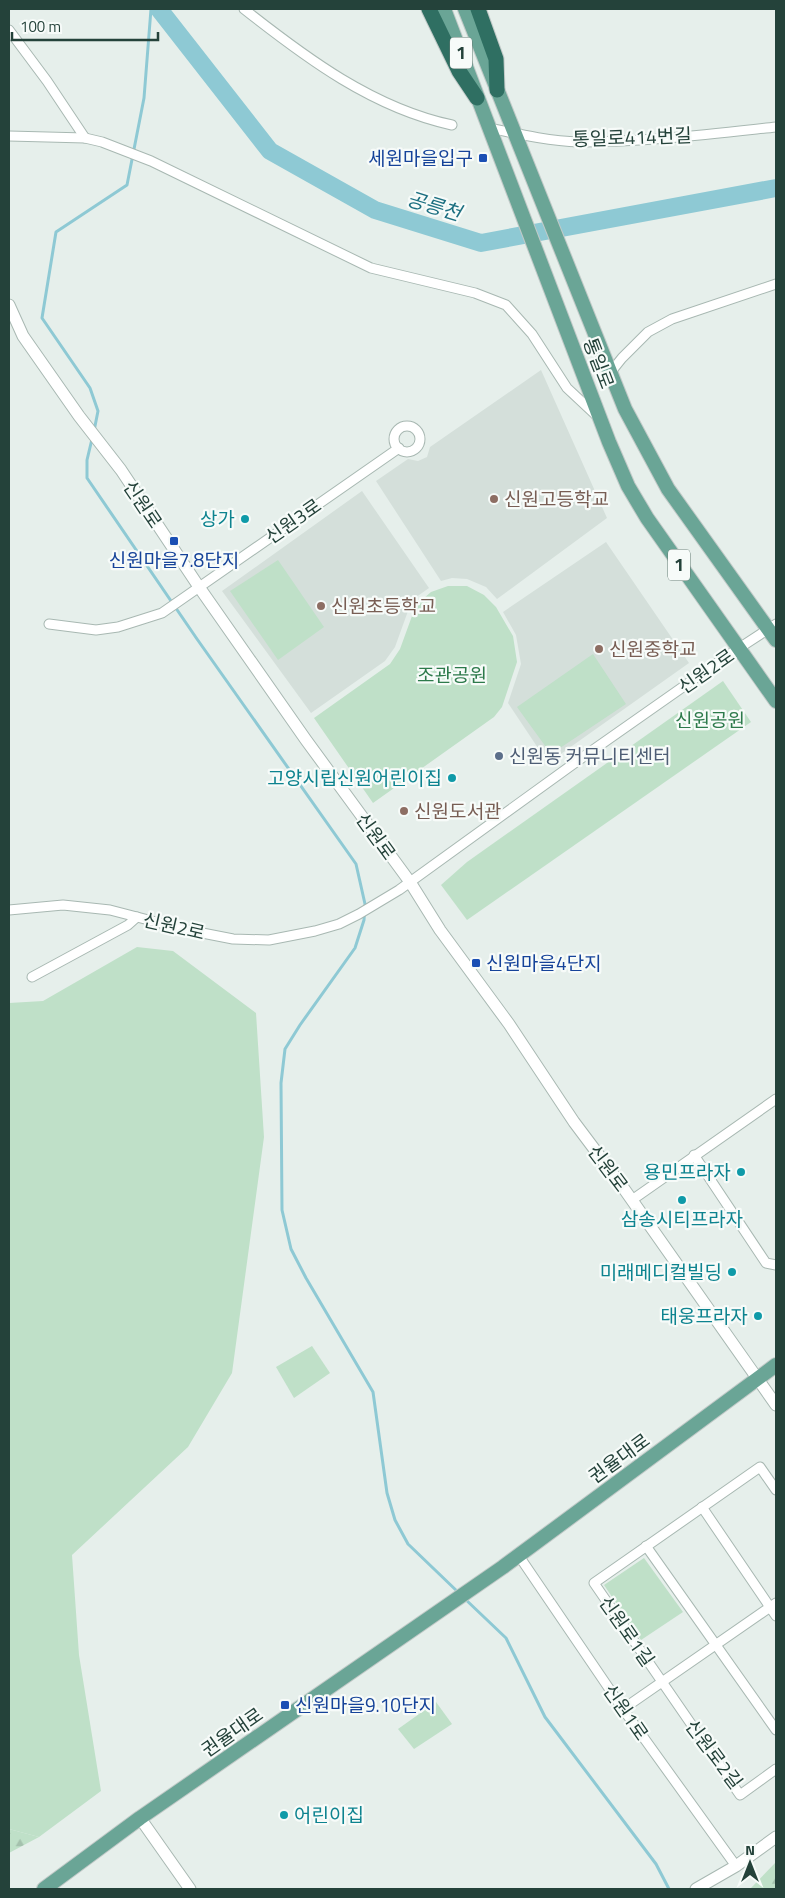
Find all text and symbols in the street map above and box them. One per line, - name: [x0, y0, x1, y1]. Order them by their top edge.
- scale bar: [12, 10, 159, 42]
- text: 100 m: [20, 15, 61, 38]
- road number: 1: [450, 38, 472, 68]
- street label: 통일로414번길: [572, 120, 692, 153]
- place label: 세원마을입구: [368, 143, 473, 172]
- marker: 세원마을입구: [477, 152, 489, 164]
- water label: 공릉천: [403, 183, 468, 229]
- street label: 통일로: [577, 333, 622, 393]
- street label: 신원로: [117, 474, 170, 534]
- place label: 신원고등학교: [504, 484, 609, 513]
- street label: 신원3로: [259, 491, 327, 551]
- marker: 신원고등학교: [488, 493, 500, 505]
- place label: 상가: [200, 504, 235, 533]
- marker: 상가: [239, 513, 251, 525]
- marker: 신원마을7.8단지: [168, 535, 180, 547]
- place label: 신원마을7.8단지: [109, 545, 239, 574]
- road number: 1: [668, 550, 690, 580]
- place label: 신원초등학교: [331, 591, 436, 620]
- marker: 신원초등학교: [315, 600, 327, 612]
- place label: 신원중학교: [609, 634, 696, 663]
- street label: 신원2로: [672, 641, 740, 701]
- marker: 신원중학교: [593, 643, 605, 655]
- park label: 조관공원: [417, 660, 487, 689]
- park label: 신원공원: [675, 705, 745, 734]
- place label: 신원동 커뮤니티센터: [509, 741, 671, 770]
- marker: 신원동 커뮤니티센터: [493, 750, 505, 762]
- place label: 고양시립신원어린이집: [267, 763, 442, 792]
- marker: 고양시립신원어린이집: [446, 772, 458, 784]
- place label: 신원도서관: [414, 796, 501, 825]
- marker: 신원도서관: [398, 805, 410, 817]
- street label: 신원로: [349, 806, 404, 865]
- street label: 신원2로: [140, 904, 208, 947]
- place label: 신원마을4단지: [486, 948, 602, 977]
- marker: 신원마을4단지: [470, 957, 482, 969]
- street label: 신원로: [581, 1138, 636, 1197]
- place label: 용민프라자: [644, 1157, 731, 1186]
- marker: 용민프라자: [735, 1166, 747, 1178]
- marker: 삼송시티프라자: [676, 1194, 688, 1206]
- place label: 삼송시티프라자: [621, 1204, 743, 1233]
- place label: 미래메디컬빌딩: [600, 1257, 722, 1286]
- marker: 미래메디컬빌딩: [726, 1266, 738, 1278]
- place label: 태웅프라자: [661, 1301, 748, 1330]
- marker: 태웅프라자: [752, 1310, 764, 1322]
- street label: 권율대로: [582, 1425, 656, 1490]
- street label: 신원로1길: [592, 1589, 662, 1672]
- street label: 신원1로: [596, 1678, 656, 1746]
- place label: 신원마을9.10단지: [295, 1690, 436, 1719]
- marker: 신원마을9.10단지: [279, 1699, 291, 1711]
- street label: 권율대로: [195, 1700, 269, 1764]
- street label: 신원로2길: [679, 1713, 750, 1795]
- place label: 어린이집: [294, 1800, 364, 1829]
- marker: 어린이집: [278, 1809, 290, 1821]
- north arrow: [725, 1838, 775, 1888]
- text: N: [745, 1839, 755, 1860]

